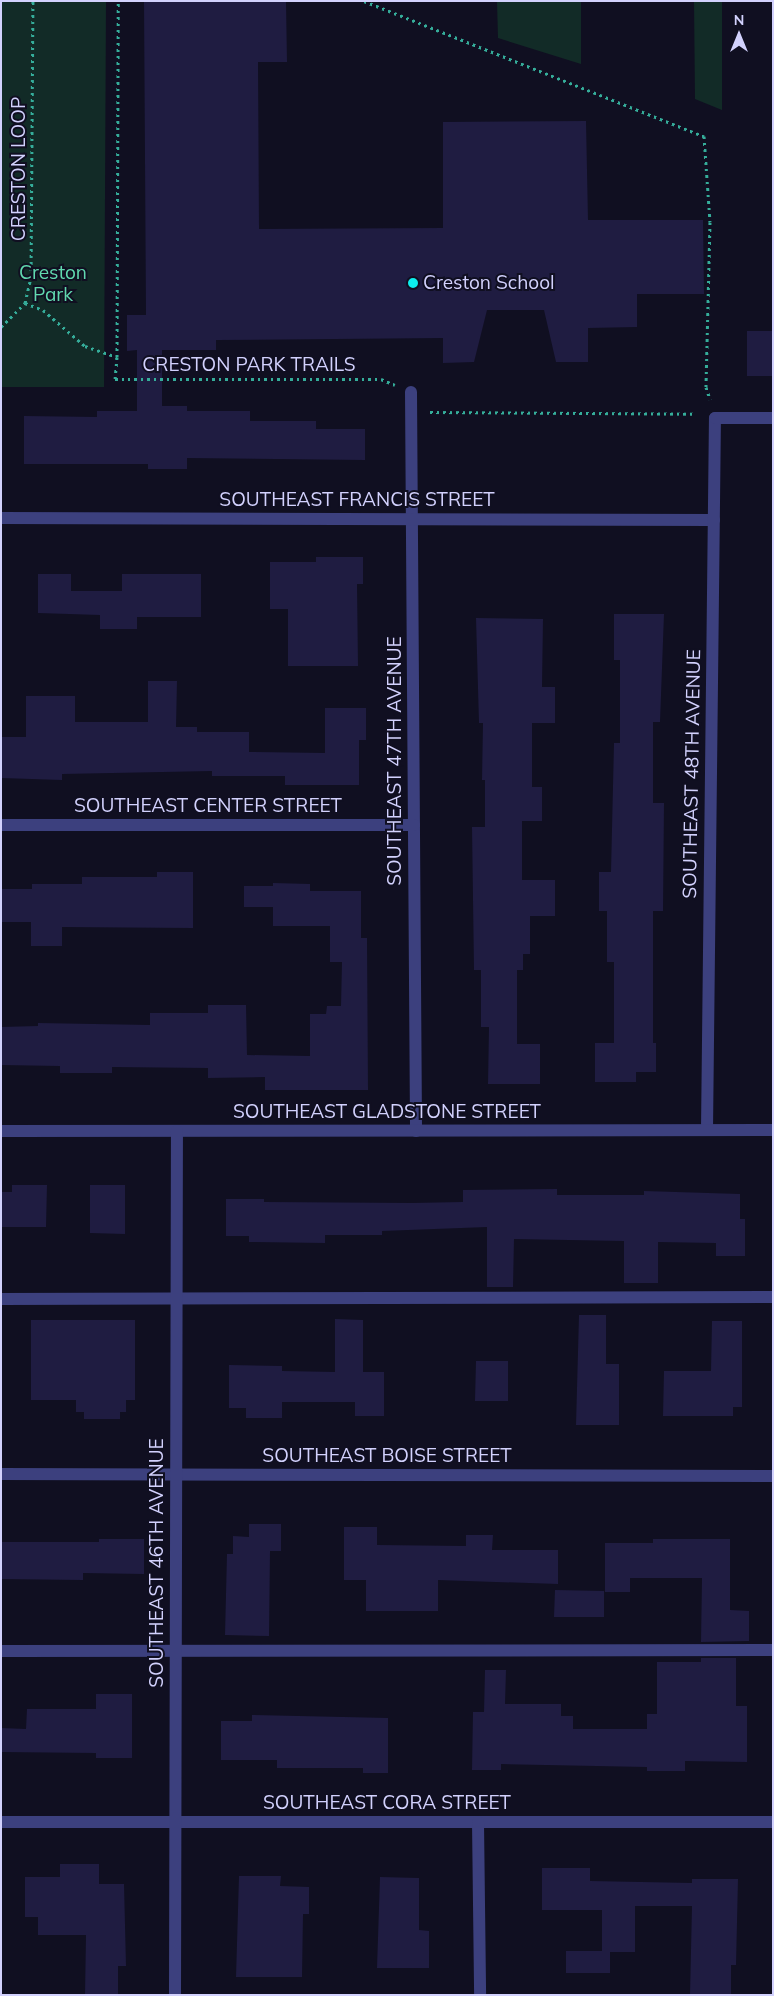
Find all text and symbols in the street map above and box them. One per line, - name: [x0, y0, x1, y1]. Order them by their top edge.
- north arrow: [714, 10, 764, 60]
- text: N: [734, 11, 744, 29]
- street label: CRESTON LOOP: [8, 97, 30, 241]
- park label: Creston Park: [19, 262, 87, 306]
- place label: Creston School: [423, 272, 555, 294]
- marker: Creston School: [407, 277, 419, 289]
- street label: CRESTON PARK TRAILS: [142, 354, 356, 376]
- street label: SOUTHEAST FRANCIS STREET: [219, 489, 495, 511]
- street label: SOUTHEAST 47TH AVENUE: [384, 636, 406, 886]
- street label: SOUTHEAST 48TH AVENUE: [678, 649, 706, 899]
- street label: SOUTHEAST CENTER STREET: [74, 795, 342, 817]
- street label: SOUTHEAST GLADSTONE STREET: [233, 1101, 541, 1123]
- street label: SOUTHEAST 46TH AVENUE: [146, 1438, 168, 1688]
- street label: SOUTHEAST BOISE STREET: [262, 1445, 512, 1467]
- street label: SOUTHEAST CORA STREET: [263, 1792, 511, 1814]

